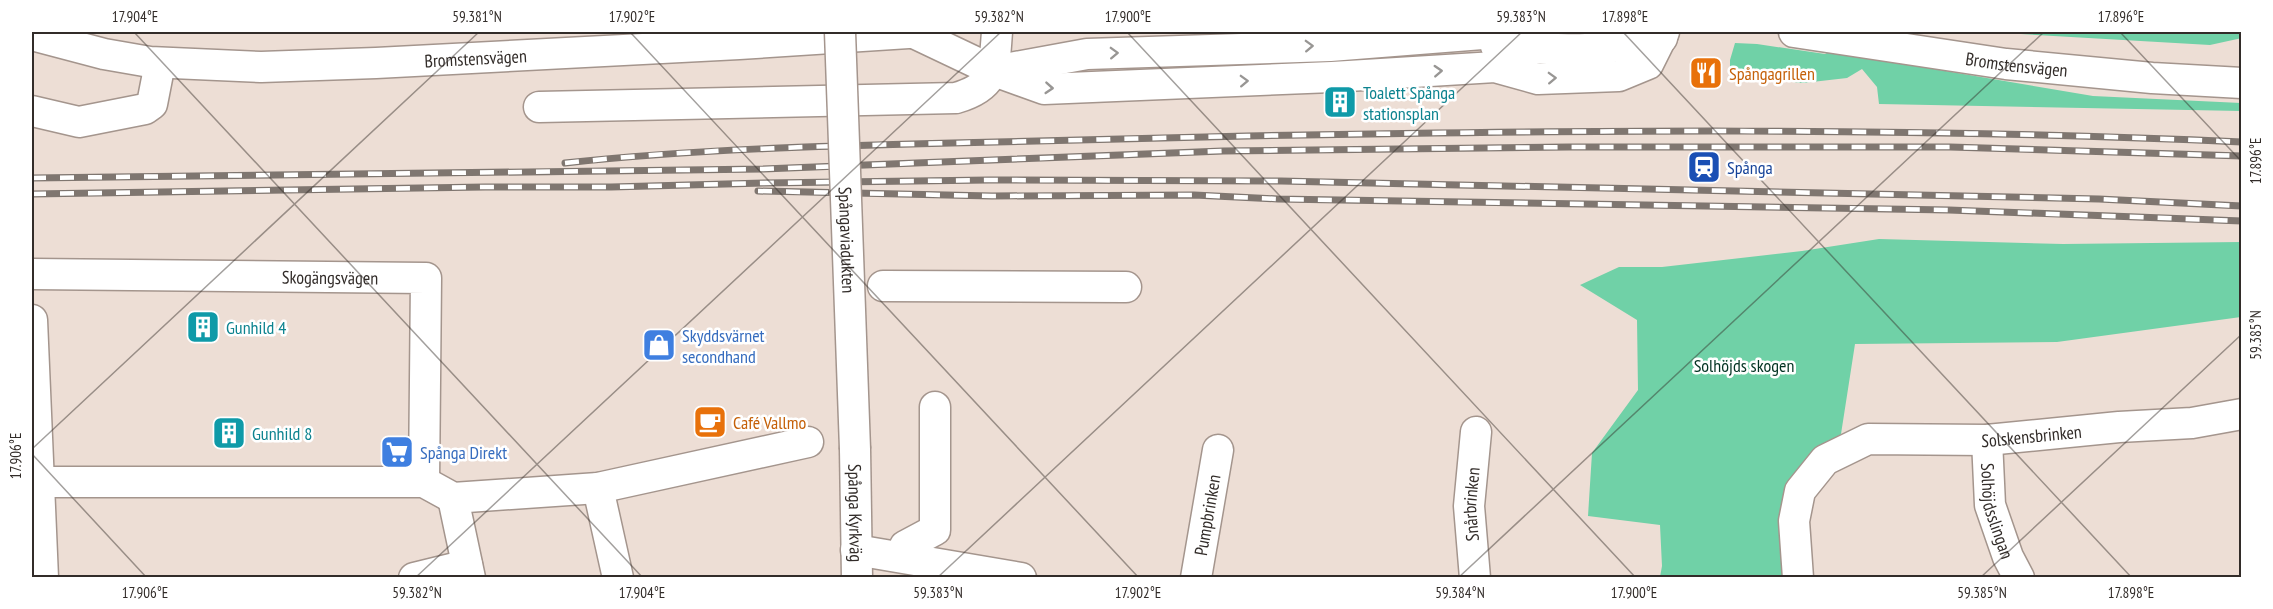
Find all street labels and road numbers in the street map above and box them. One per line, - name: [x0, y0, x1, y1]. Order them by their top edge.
- street label: Bromstensvägen: [424, 44, 527, 72]
- street label: Bromstensvägen: [1964, 47, 2069, 81]
- street label: Spångaviadukten: [834, 186, 861, 293]
- street label: Skogängsvägen: [282, 265, 378, 289]
- street label: Solskensbrinken: [1981, 419, 2083, 452]
- street label: Solhöjdsslingan: [1977, 462, 2019, 562]
- street label: Spånga Kyrkväg: [844, 464, 868, 562]
- street label: Snårbrinken: [1458, 466, 1484, 542]
- street label: Pumpbrinken: [1189, 473, 1225, 557]

